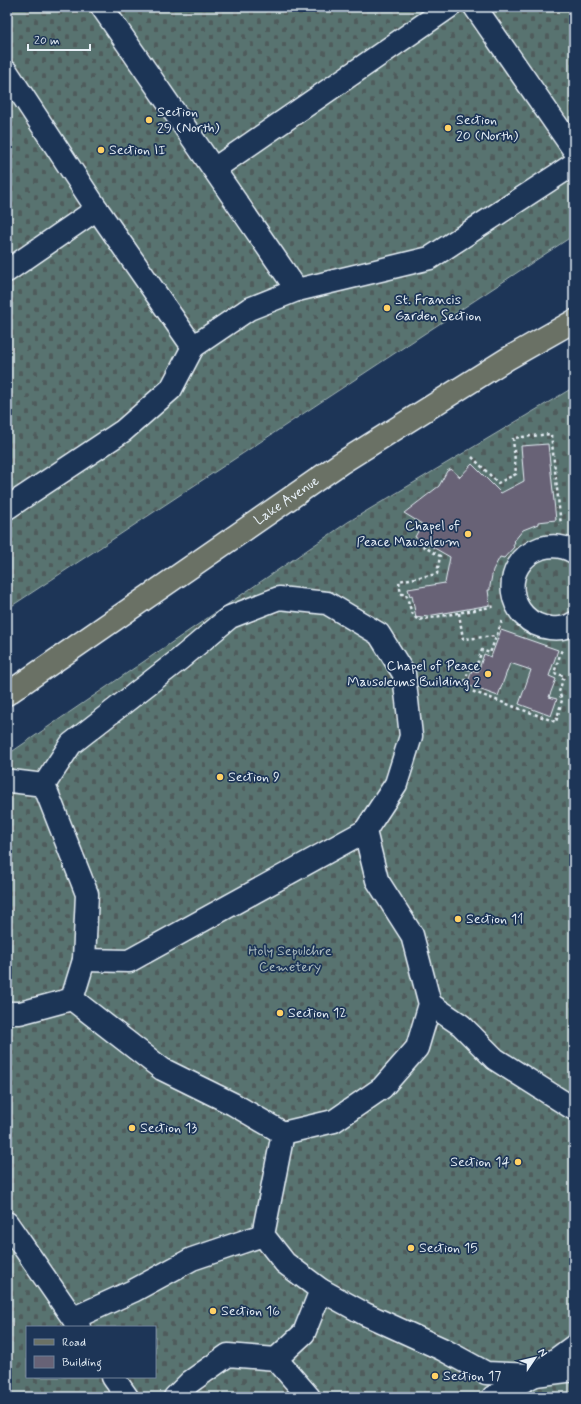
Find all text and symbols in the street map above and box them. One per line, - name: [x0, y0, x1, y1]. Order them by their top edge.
- scale bar: [28, 26, 90, 52]
- text: 20 m: [34, 33, 60, 49]
- place label: Section 29 (North): [157, 103, 219, 137]
- place label: Section 20 (North): [456, 111, 518, 145]
- marker: Section 29 (North): [144, 115, 154, 125]
- marker: Section 20 (North): [443, 123, 453, 133]
- place label: Section II: [109, 141, 166, 159]
- marker: Section II: [96, 145, 106, 155]
- place label: St. Francis Garden Section: [395, 291, 481, 325]
- marker: St. Francis Garden Section: [382, 303, 392, 313]
- street label: Lake Avenue: [251, 472, 323, 529]
- place label: Chapel of Peace Mausoleum: [357, 517, 460, 551]
- marker: Chapel of Peace Mausoleum: [463, 529, 473, 539]
- place label: Chapel of Peace Mausoleums Building 2: [347, 657, 480, 691]
- marker: Chapel of Peace Mausoleums Building 2: [483, 669, 493, 679]
- place label: Section 9: [228, 768, 280, 786]
- marker: Section 9: [215, 772, 225, 782]
- place label: Section 11: [466, 910, 523, 928]
- marker: Section 11: [453, 914, 463, 924]
- park label: Holy Sepulchre Cemetery: [248, 942, 332, 976]
- place label: Section 12: [288, 1004, 347, 1022]
- marker: Section 12: [275, 1008, 285, 1018]
- place label: Section 13: [140, 1119, 197, 1137]
- marker: Section 13: [127, 1123, 137, 1133]
- place label: Section 14: [450, 1153, 510, 1171]
- marker: Section 14: [513, 1157, 523, 1167]
- place label: Section 15: [419, 1239, 478, 1257]
- marker: Section 15: [406, 1243, 416, 1253]
- place label: Section 16: [221, 1302, 280, 1320]
- marker: Section 16: [208, 1306, 218, 1316]
- legend: [26, 1326, 156, 1378]
- text: Road: [62, 1335, 86, 1351]
- north arrow: [515, 1338, 555, 1378]
- text: N: [535, 1346, 550, 1360]
- text: Building: [62, 1355, 102, 1372]
- place label: Section 17: [443, 1367, 501, 1385]
- marker: Section 17: [430, 1371, 440, 1381]

